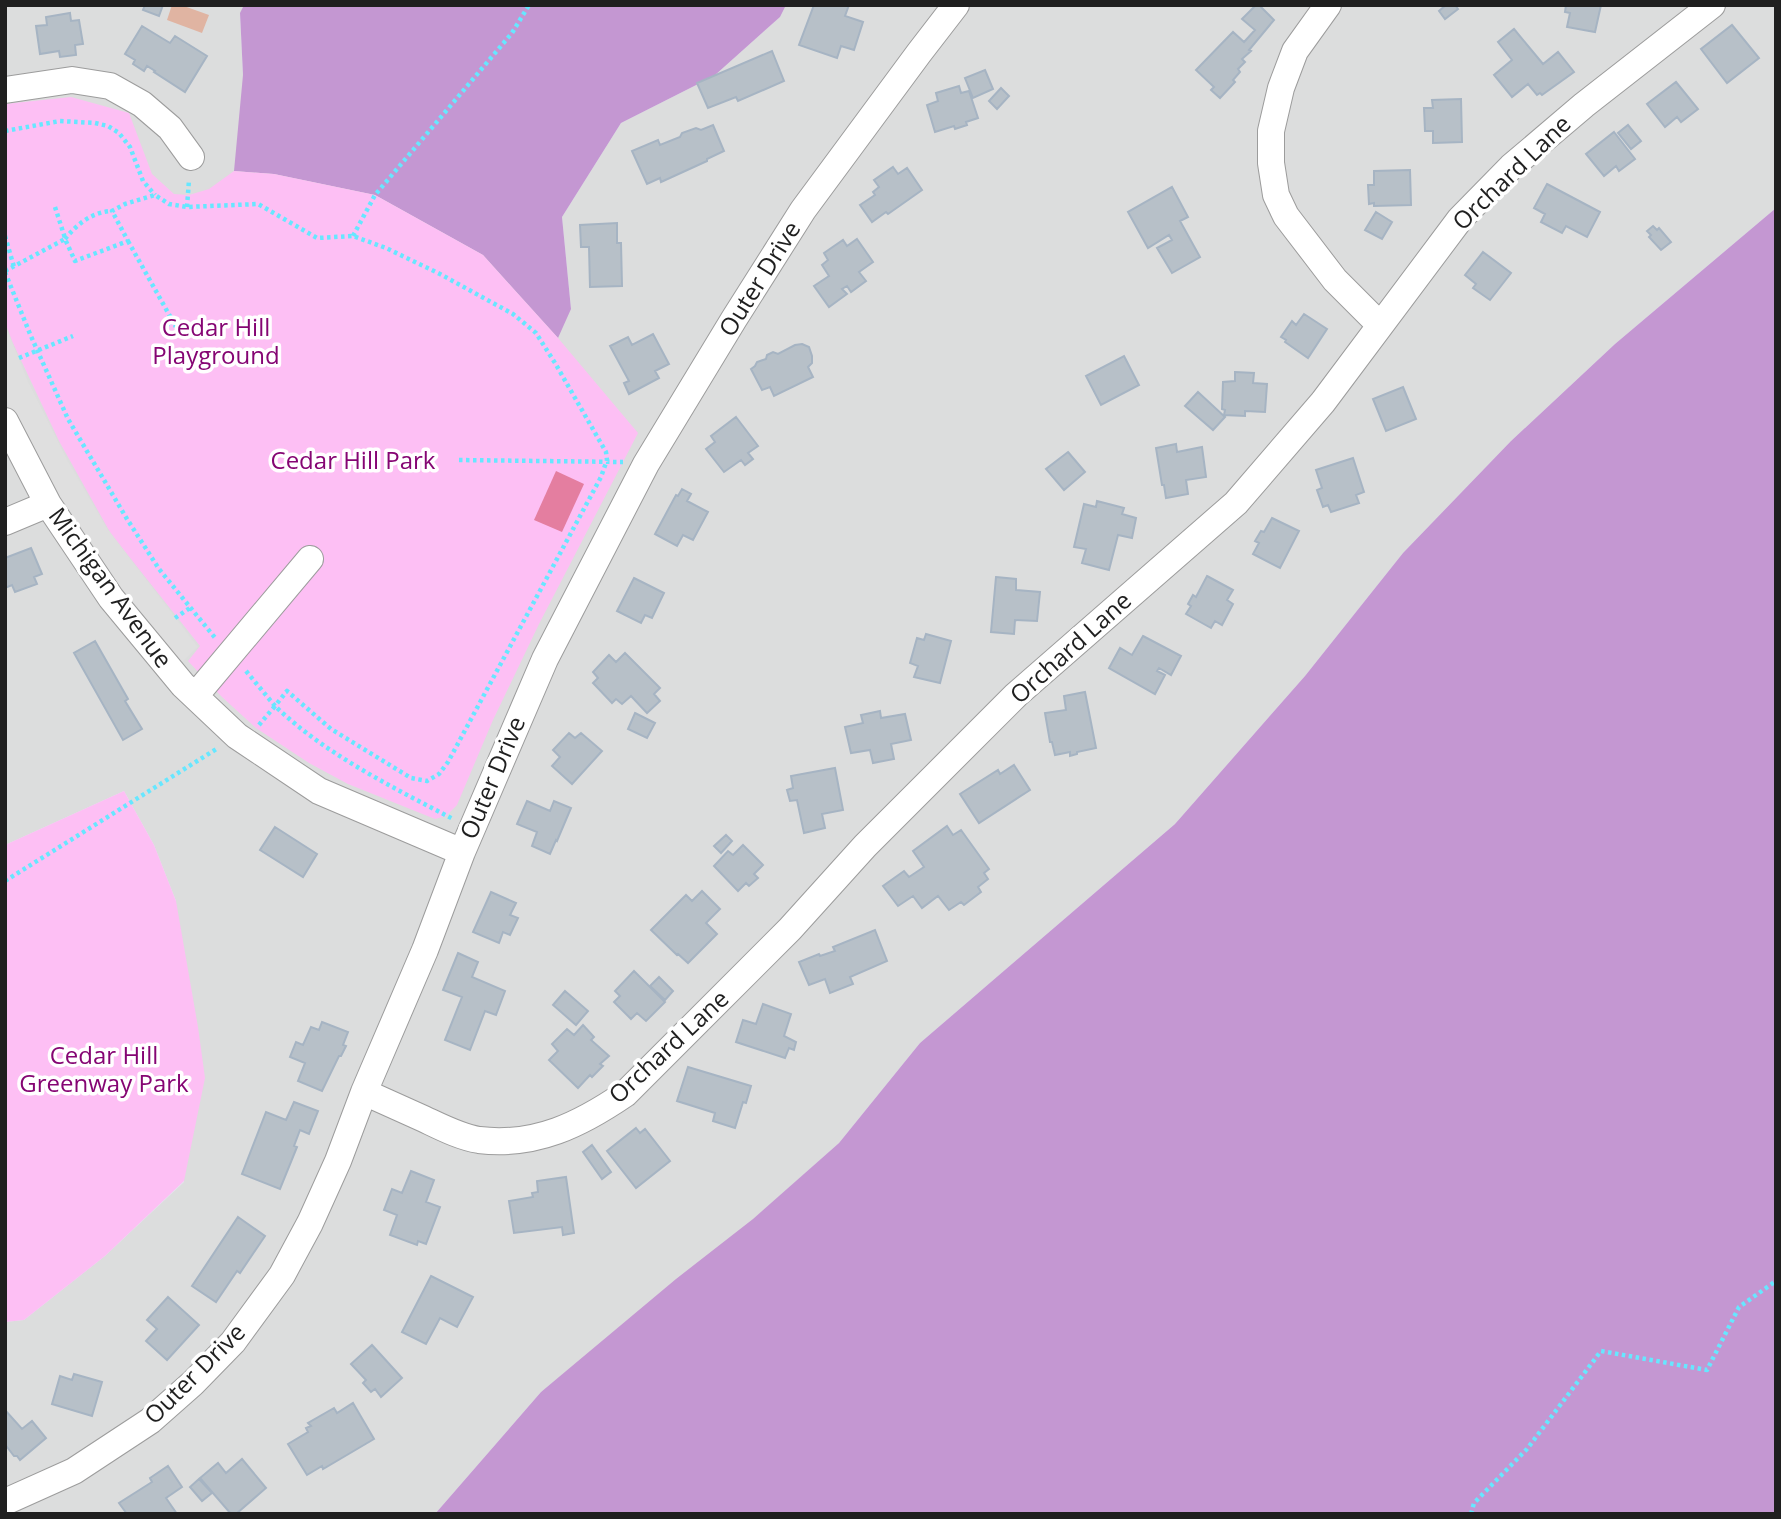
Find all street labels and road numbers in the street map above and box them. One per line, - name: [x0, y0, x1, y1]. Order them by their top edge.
- street label: Orchard Lane: [1445, 107, 1577, 237]
- street label: Outer Drive: [710, 214, 807, 342]
- street label: Michigan Avenue: [42, 500, 181, 674]
- street label: Orchard Lane: [1002, 583, 1138, 710]
- street label: Outer Drive: [451, 711, 532, 844]
- street label: Orchard Lane: [601, 982, 735, 1110]
- street label: Outer Drive: [136, 1315, 252, 1431]

